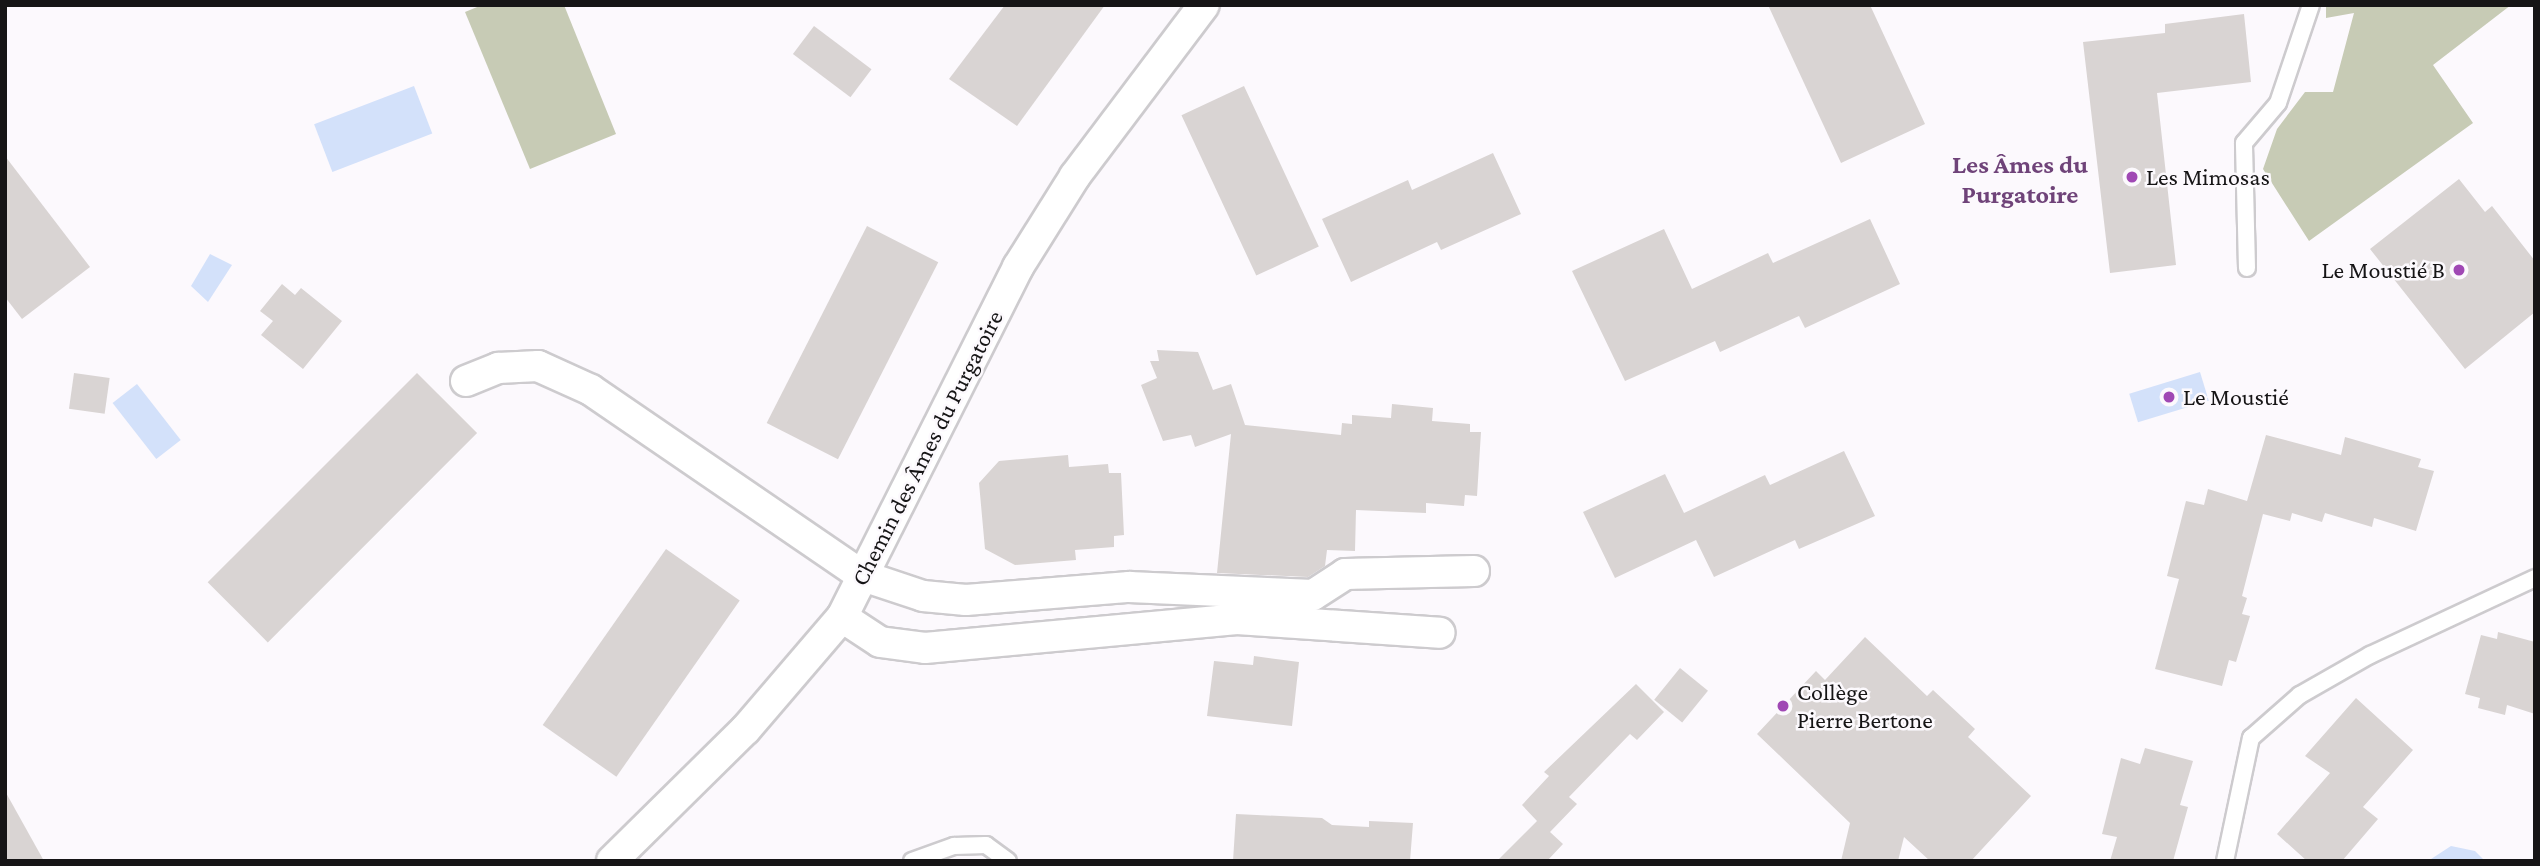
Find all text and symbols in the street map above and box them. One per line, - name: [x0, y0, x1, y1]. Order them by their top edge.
- district label: Les Âmes du Purgatoire: [1952, 149, 2088, 210]
- place label: Les Mimosas: [2146, 163, 2270, 191]
- marker: Les Mimosas: [2124, 169, 2140, 185]
- place label: Le Moustié B: [2322, 256, 2445, 284]
- marker: Le Moustié B: [2451, 262, 2467, 278]
- street label: Chemin des Âmes du Purgatoire: [845, 306, 1009, 590]
- place label: Le Moustié: [2183, 383, 2289, 411]
- marker: Le Moustié: [2161, 389, 2177, 405]
- place label: Collège Pierre Bertone: [1797, 678, 1933, 734]
- marker: Collège Pierre Bertone: [1775, 698, 1791, 714]

